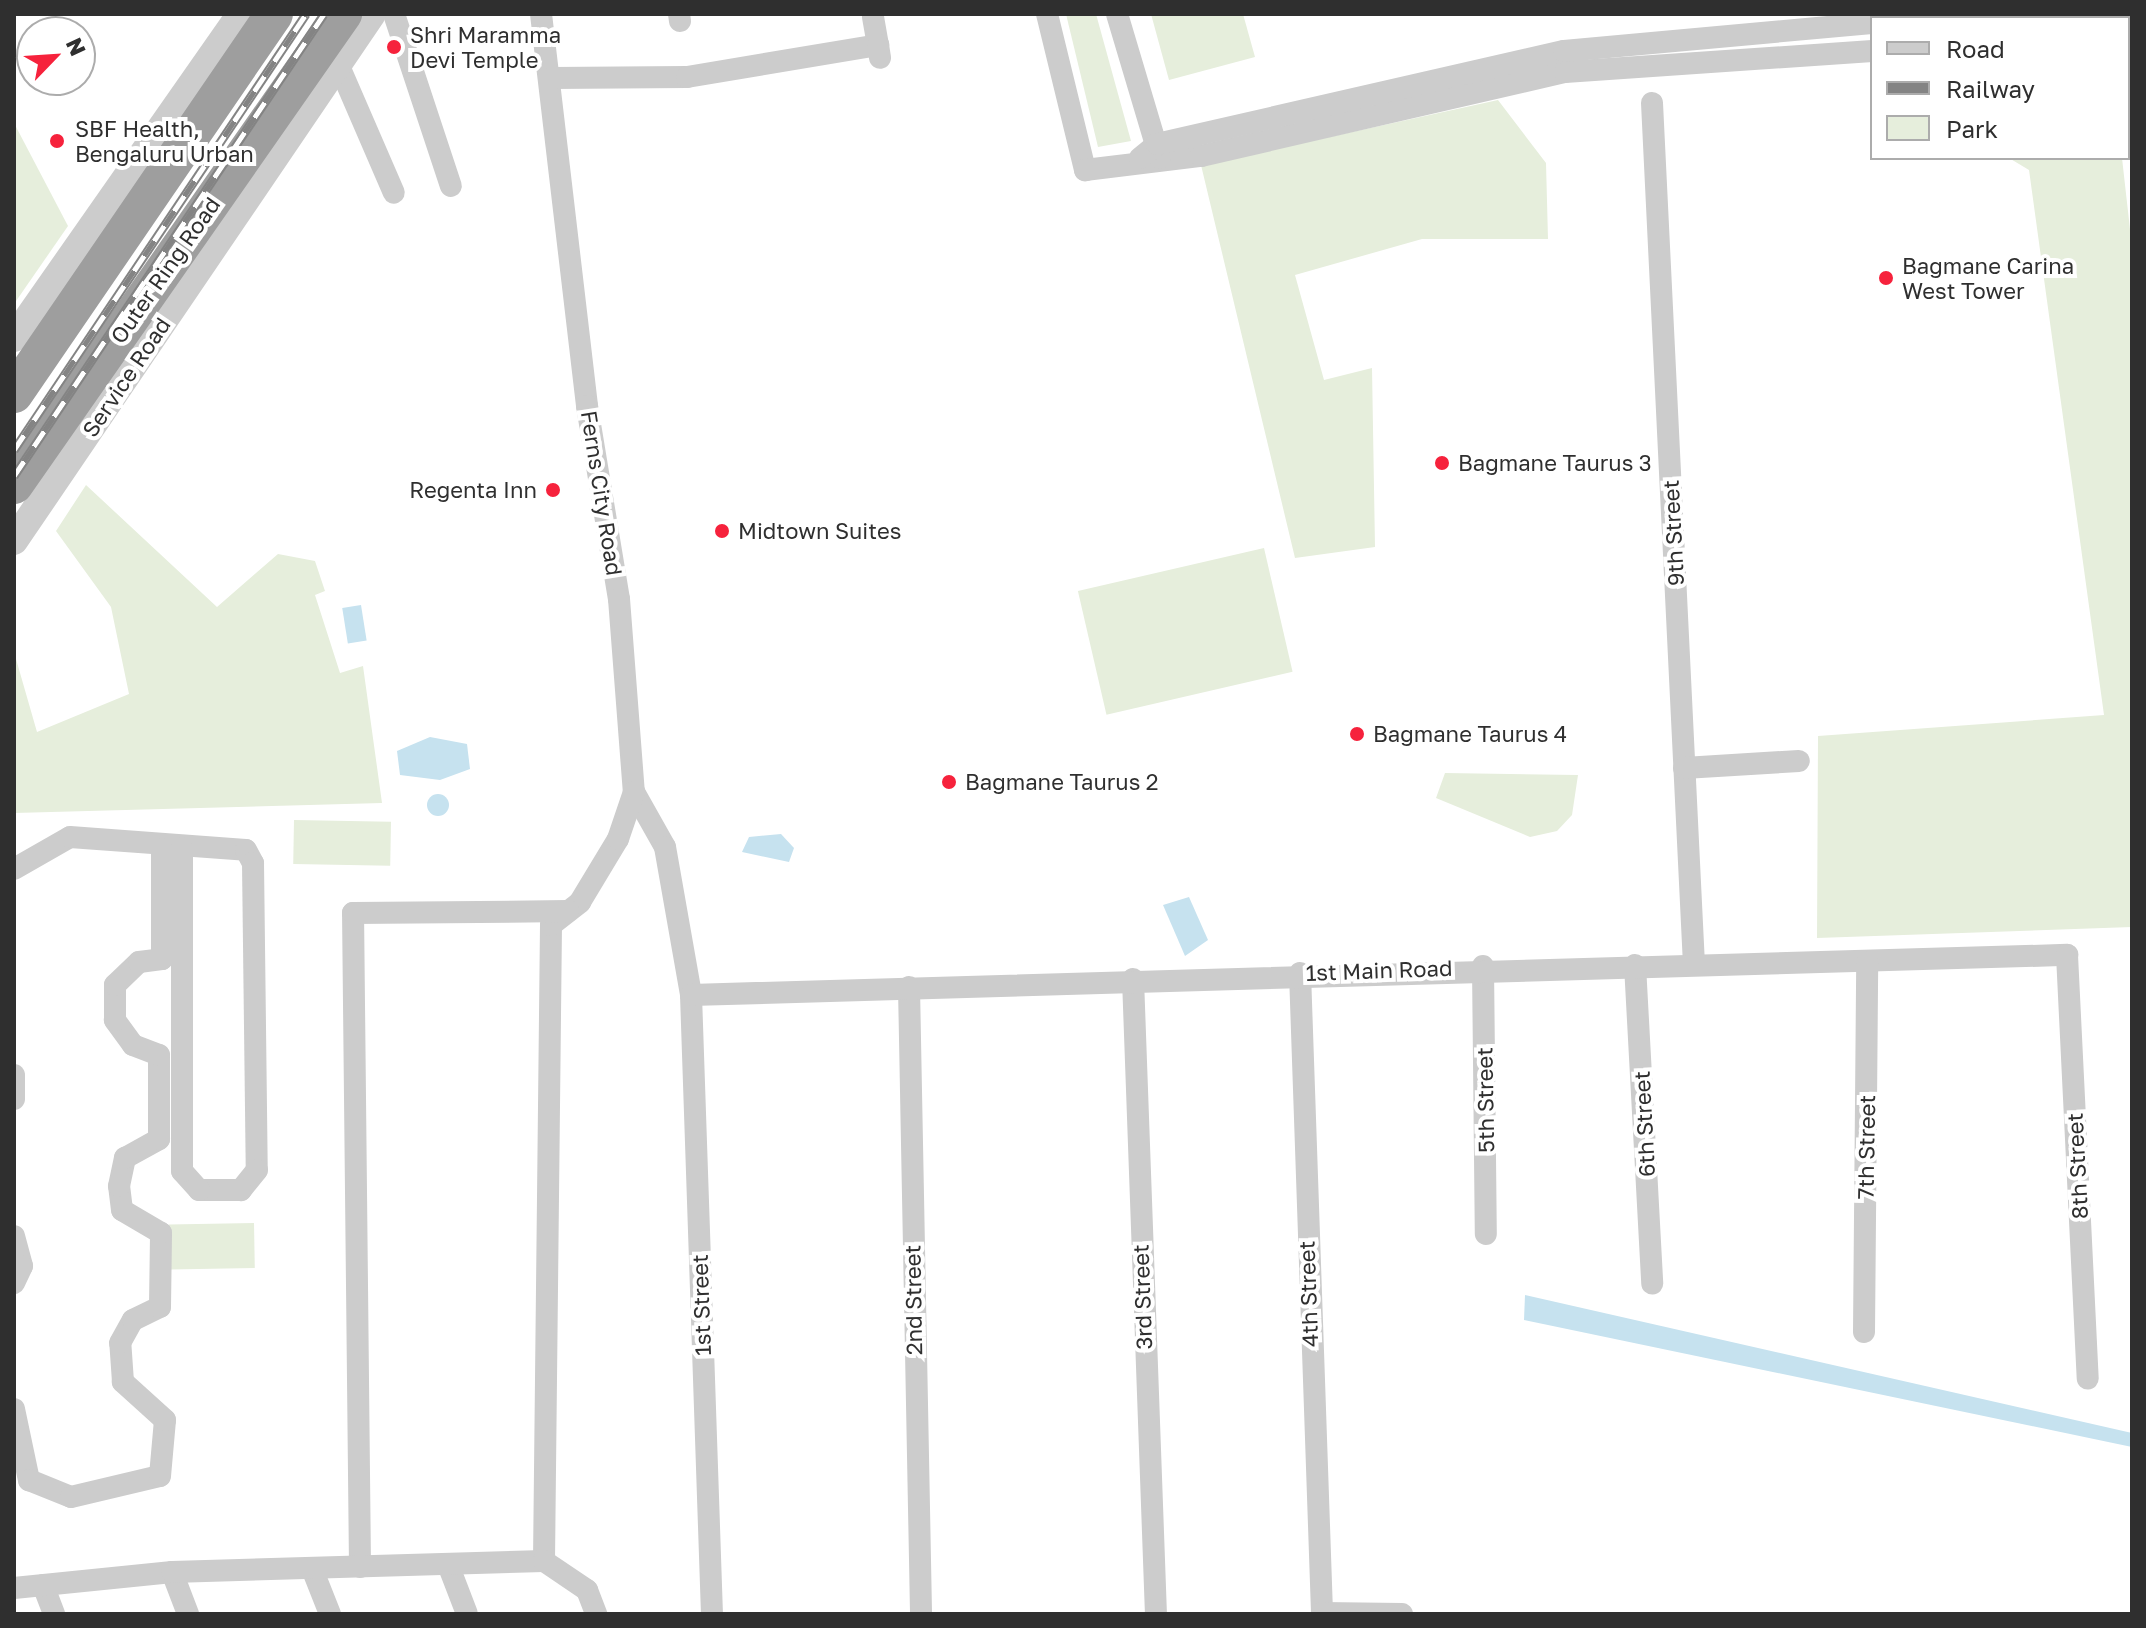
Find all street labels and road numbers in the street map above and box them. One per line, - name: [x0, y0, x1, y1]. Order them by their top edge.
- street label: Outer Ring Road: [105, 192, 225, 348]
- street label: Service Road: [76, 312, 176, 442]
- street label: Ferns City Road: [576, 409, 628, 577]
- street label: 9th Street: [1657, 479, 1689, 587]
- street label: 1st Main Road: [1305, 954, 1453, 986]
- street label: 5th Street: [1471, 1047, 1499, 1153]
- street label: 6th Street: [1628, 1070, 1660, 1178]
- street label: 7th Street: [1852, 1094, 1880, 1200]
- street label: 8th Street: [2061, 1112, 2093, 1220]
- street label: 4th Street: [1293, 1240, 1323, 1348]
- street label: 3rd Street: [1127, 1244, 1157, 1350]
- street label: 2nd Street: [899, 1245, 927, 1355]
- street label: 1st Street: [686, 1254, 716, 1356]

